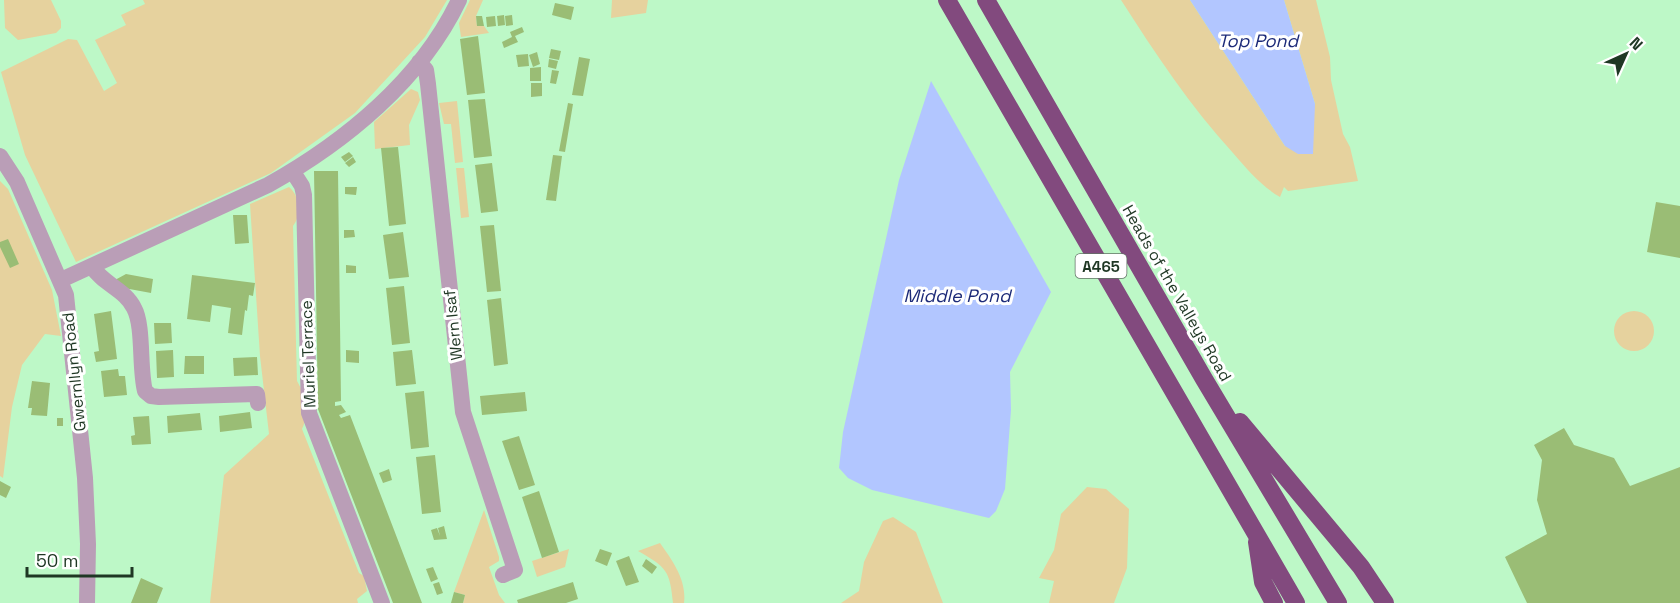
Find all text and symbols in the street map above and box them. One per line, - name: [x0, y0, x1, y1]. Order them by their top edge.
- north arrow: [1596, 24, 1656, 84]
- water label: Top Pond: [1218, 29, 1301, 52]
- text: N: [1625, 33, 1647, 55]
- street label: Heads of the Valleys Road: [1118, 201, 1236, 385]
- road number: A465: [1076, 254, 1126, 278]
- water label: Middle Pond: [903, 284, 1013, 307]
- street label: Wern Isaf: [439, 288, 467, 362]
- street label: Muriel Terrace: [296, 300, 320, 408]
- street label: Gwernllyn Road: [57, 312, 91, 432]
- scale bar: [27, 540, 132, 578]
- text: 50 m: [36, 549, 78, 572]

